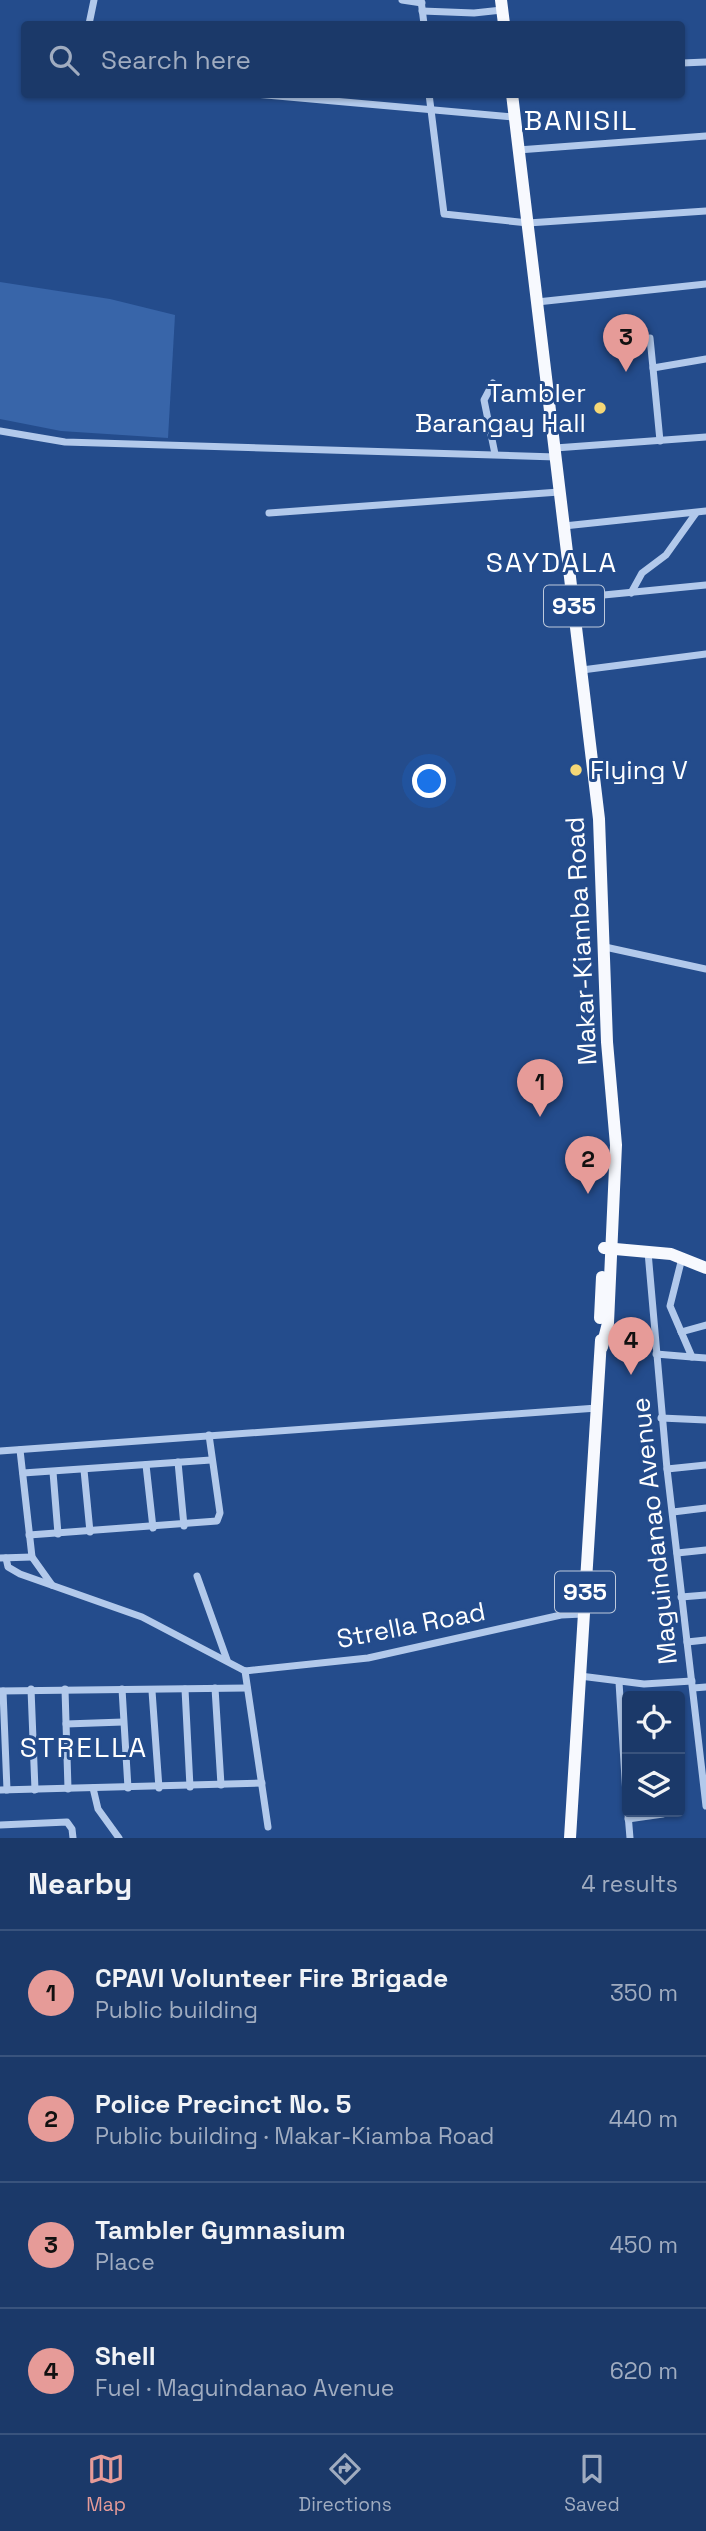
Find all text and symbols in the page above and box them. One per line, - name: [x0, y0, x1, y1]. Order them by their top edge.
- search box: [21, 21, 685, 98]
- icon: search: [45, 41, 83, 79]
- text: Search here: [101, 43, 251, 77]
- district label: BANISIL: [524, 102, 638, 138]
- pin: 3: [603, 314, 649, 372]
- place label: Tambler Barangay Hall: [415, 376, 586, 440]
- marker: Tambler Barangay Hall: [592, 400, 608, 416]
- district label: SAYDALA: [486, 544, 618, 580]
- road number: 935: [544, 586, 604, 626]
- place label: Flying V: [590, 753, 688, 787]
- marker: Flying V: [568, 762, 584, 778]
- your location: [412, 764, 446, 798]
- street label: Makar-Kiamba Road: [558, 816, 604, 1066]
- pin: 1: [517, 1059, 563, 1117]
- pin: 2: [565, 1136, 611, 1194]
- pin: 4: [608, 1317, 654, 1375]
- street label: Maguindanao Avenue: [623, 1396, 685, 1666]
- road number: 935: [555, 1572, 615, 1612]
- street label: Strella Road: [334, 1594, 488, 1656]
- map controls: [622, 1691, 685, 1817]
- button: locate: [622, 1691, 685, 1754]
- district label: STRELLA: [20, 1729, 148, 1765]
- button: layers: [622, 1754, 685, 1817]
- text: Nearby: [28, 1864, 132, 1903]
- text: 4 results: [581, 1869, 678, 1899]
- text: CPAVI Volunteer Fire Brigade: [95, 1961, 448, 1995]
- text: 1: [46, 1978, 56, 2008]
- text: 350 m: [610, 1978, 678, 2008]
- text: Public building: [95, 1995, 258, 2025]
- text: Police Precinct No. 5: [95, 2087, 351, 2121]
- text: 2: [44, 2104, 58, 2134]
- text: 440 m: [609, 2104, 678, 2134]
- text: Public building · Makar-Kiamba Road: [95, 2121, 494, 2151]
- text: Tambler Gymnasium: [95, 2213, 346, 2247]
- text: 3: [44, 2230, 58, 2260]
- text: 450 m: [609, 2230, 678, 2260]
- text: Place: [95, 2247, 155, 2277]
- text: Shell: [95, 2339, 156, 2373]
- text: 4: [44, 2356, 58, 2386]
- text: 620 m: [610, 2356, 678, 2386]
- text: Fuel · Maguindanao Avenue: [95, 2373, 394, 2403]
- tab: Map: [86, 2450, 126, 2517]
- tab: Directions: [299, 2450, 392, 2517]
- tab: Saved: [564, 2450, 620, 2517]

